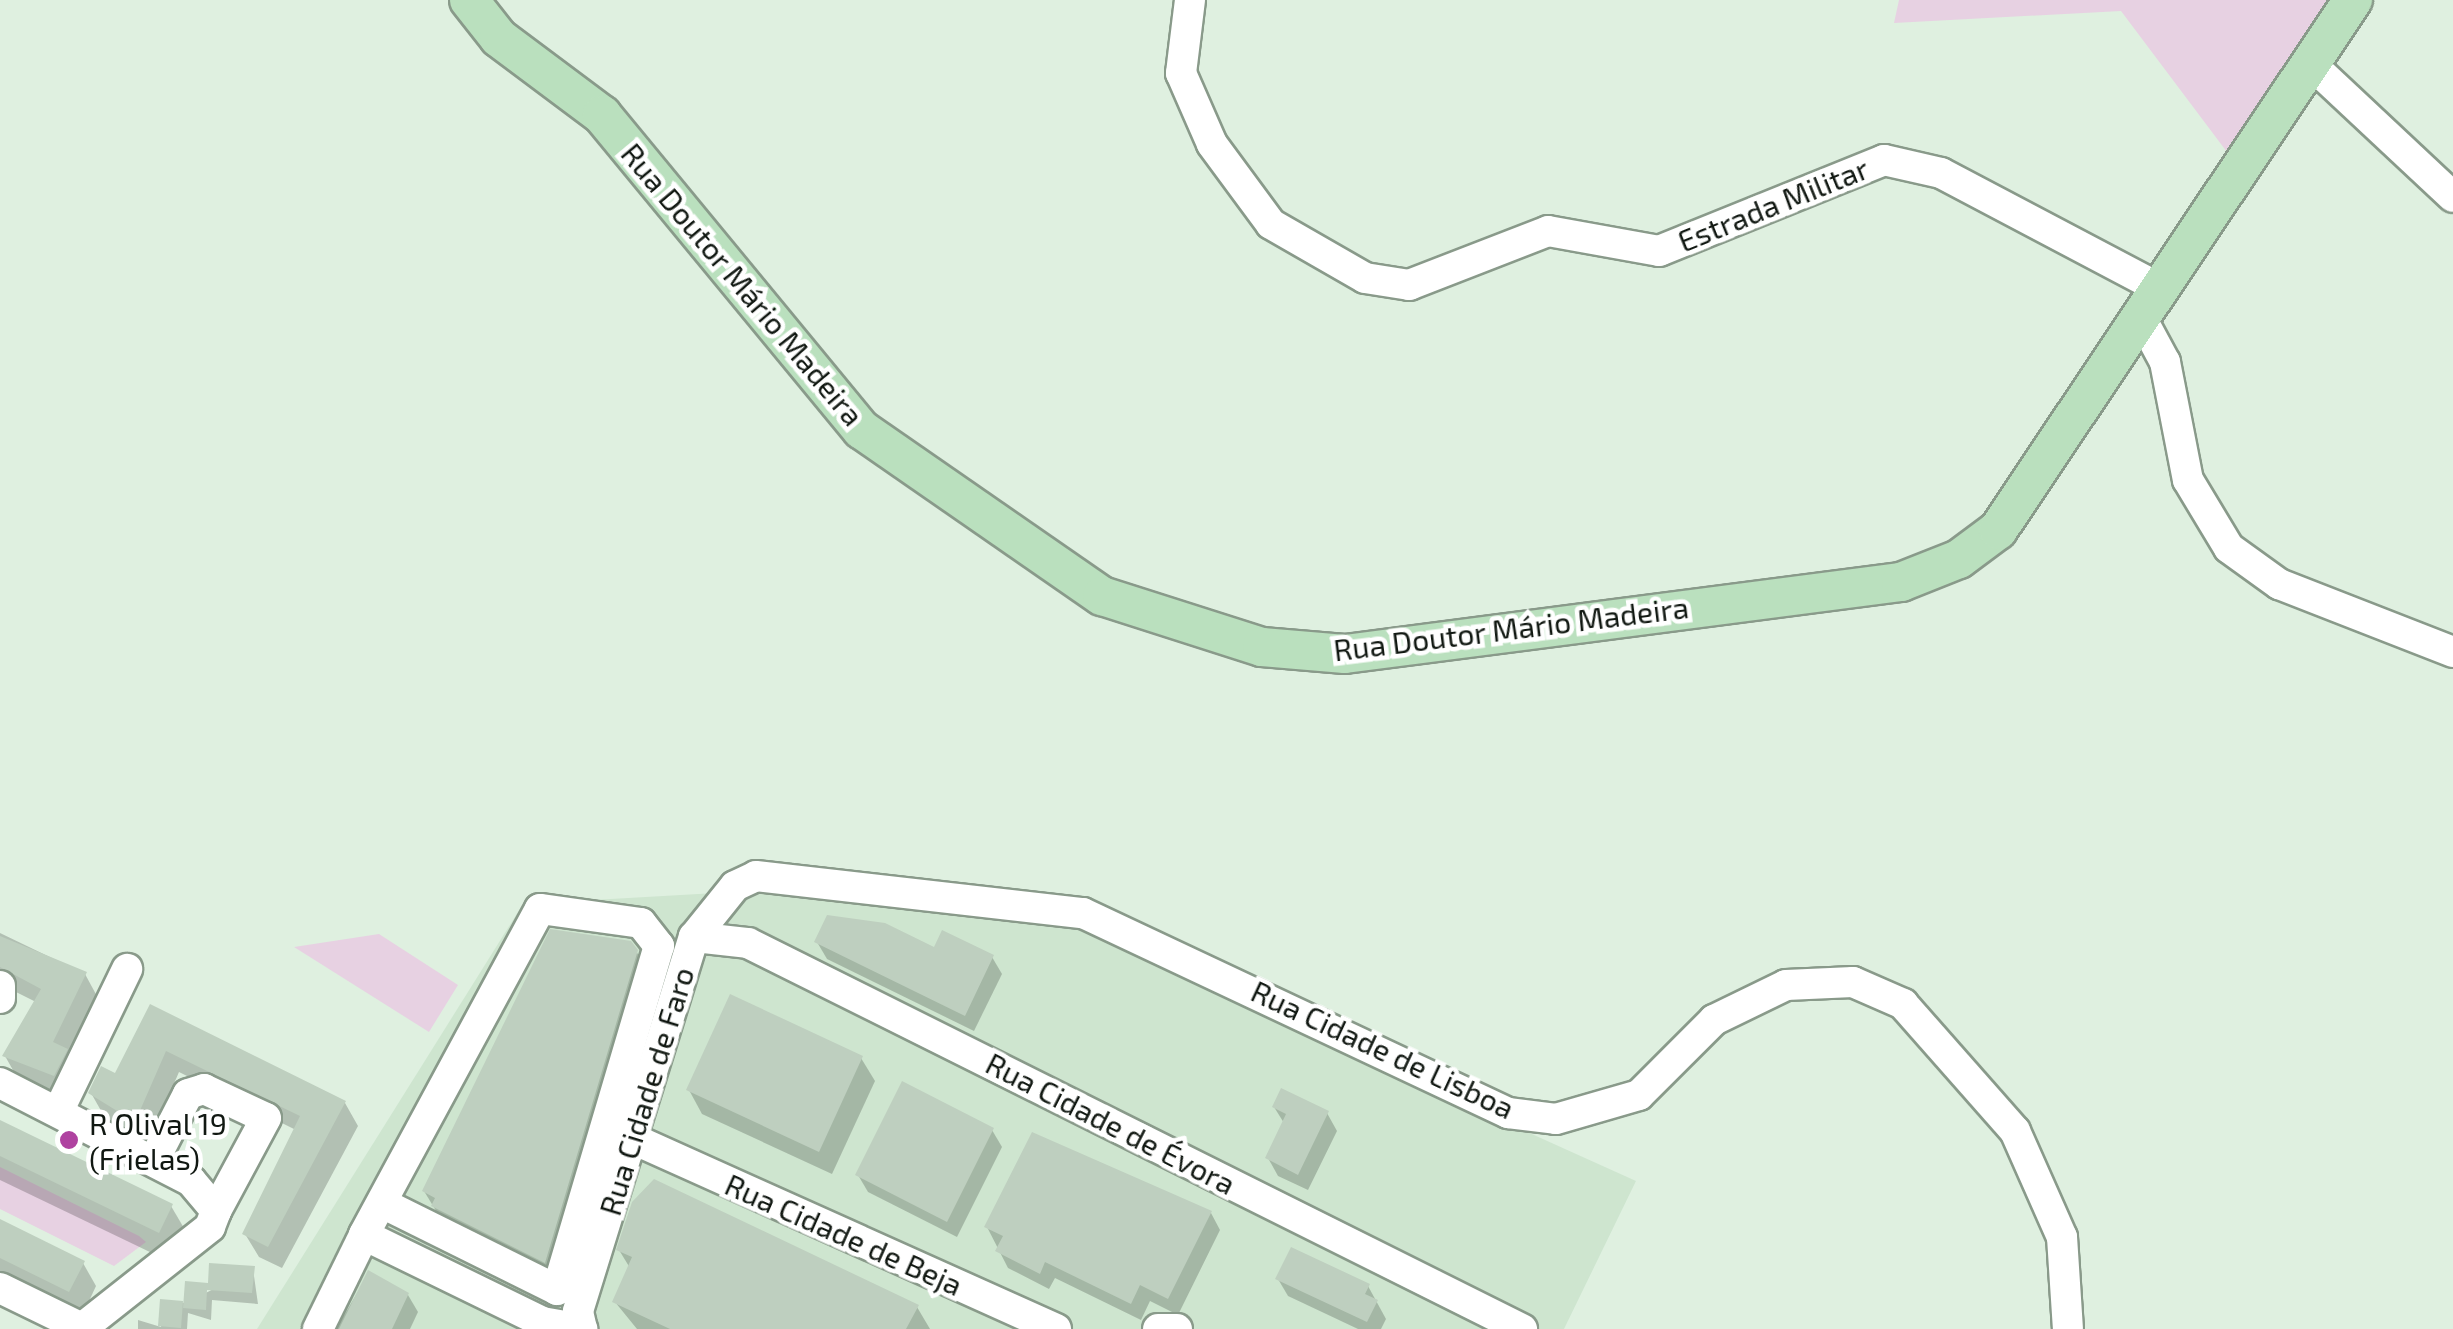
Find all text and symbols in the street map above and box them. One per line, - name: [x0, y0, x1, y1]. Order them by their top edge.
- street label: Rua Doutor Mário Madeira: [614, 135, 872, 433]
- street label: Estrada Militar: [1672, 149, 1874, 259]
- street label: Rua Doutor Mário Madeira: [1331, 588, 1691, 668]
- street label: Rua Cidade de Faro: [591, 963, 701, 1219]
- street label: Rua Cidade de Lisboa: [1246, 972, 1520, 1126]
- street label: Rua Cidade de Évora: [980, 1045, 1242, 1201]
- place label: R Olival 19 (Frielas): [89, 1105, 228, 1176]
- marker: R Olival 19 (Frielas): [58, 1129, 80, 1151]
- street label: Rua Cidade de Beja: [720, 1166, 968, 1302]

